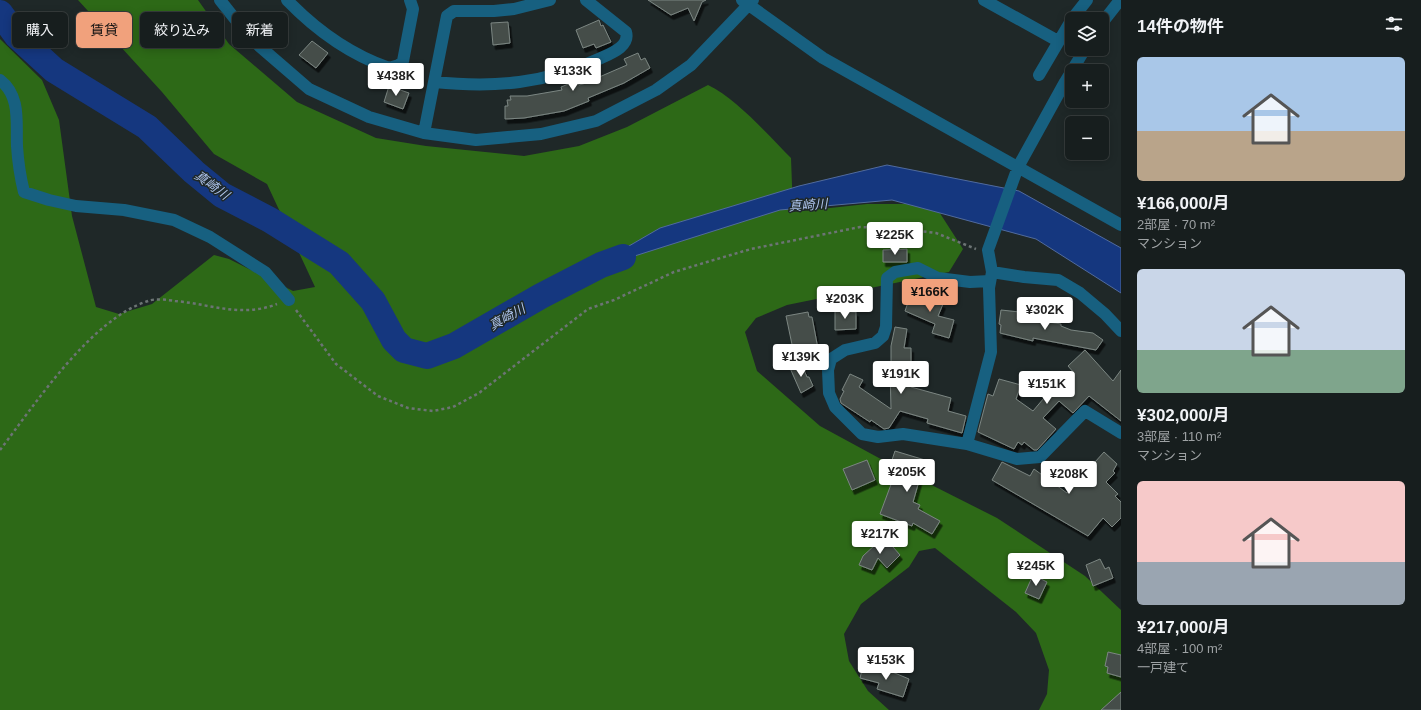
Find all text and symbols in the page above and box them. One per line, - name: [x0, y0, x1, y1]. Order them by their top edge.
- chip: 購入: [12, 12, 68, 48]
- chip: 賃貸: [76, 12, 132, 48]
- chip: 絞り込み: [140, 12, 224, 48]
- chip: 新着: [232, 12, 288, 48]
- map controls: [1065, 12, 1109, 160]
- button: layers: [1065, 12, 1109, 56]
- icon: filters: [1383, 13, 1405, 35]
- text: 14件の物件: [1137, 17, 1224, 36]
- pin: ¥133K: [545, 58, 601, 92]
- pin: ¥438K: [368, 63, 424, 97]
- text: ¥133K: [554, 63, 592, 78]
- button: +: [1065, 64, 1109, 108]
- text: ¥438K: [377, 68, 415, 83]
- icon: home: [1235, 83, 1307, 155]
- button: −: [1065, 116, 1109, 160]
- water label: 真崎川: [192, 167, 234, 204]
- text: ¥166,000/月: [1137, 194, 1230, 213]
- water label: 真崎川: [788, 196, 830, 214]
- text: 2部屋 · 70 m²: [1137, 217, 1215, 232]
- pin: ¥225K: [867, 222, 923, 256]
- text: ¥225K: [876, 227, 914, 242]
- text: マンション: [1137, 236, 1202, 251]
- pin: ¥166K: [902, 279, 958, 313]
- text: ¥166K: [911, 284, 949, 299]
- pin: ¥203K: [817, 286, 873, 320]
- text: ¥203K: [826, 291, 864, 306]
- icon: home: [1235, 295, 1307, 367]
- pin: ¥302K: [1017, 297, 1073, 331]
- water label: 真崎川: [486, 300, 529, 333]
- text: ¥302K: [1026, 302, 1064, 317]
- pin: ¥139K: [773, 344, 829, 378]
- text: ¥139K: [782, 349, 820, 364]
- pin: ¥191K: [873, 361, 929, 395]
- text: ¥191K: [882, 366, 920, 381]
- pin: ¥151K: [1019, 371, 1075, 405]
- text: ¥151K: [1028, 376, 1066, 391]
- text: ¥302,000/月: [1137, 406, 1230, 425]
- text: 3部屋 · 110 m²: [1137, 429, 1221, 444]
- text: マンション: [1137, 448, 1202, 463]
- pin: ¥205K: [879, 459, 935, 493]
- pin: ¥208K: [1041, 461, 1097, 495]
- text: ¥205K: [888, 464, 926, 479]
- text: ¥208K: [1050, 466, 1088, 481]
- icon: home: [1235, 507, 1307, 579]
- pin: ¥217K: [852, 521, 908, 555]
- text: ¥217K: [861, 526, 899, 541]
- pin: ¥245K: [1008, 553, 1064, 587]
- text: ¥245K: [1017, 558, 1055, 573]
- text: ¥217,000/月: [1137, 618, 1230, 637]
- text: 4部屋 · 100 m²: [1137, 641, 1222, 656]
- pin: ¥153K: [858, 647, 914, 681]
- text: ¥153K: [867, 652, 905, 667]
- text: 一戸建て: [1137, 660, 1189, 675]

